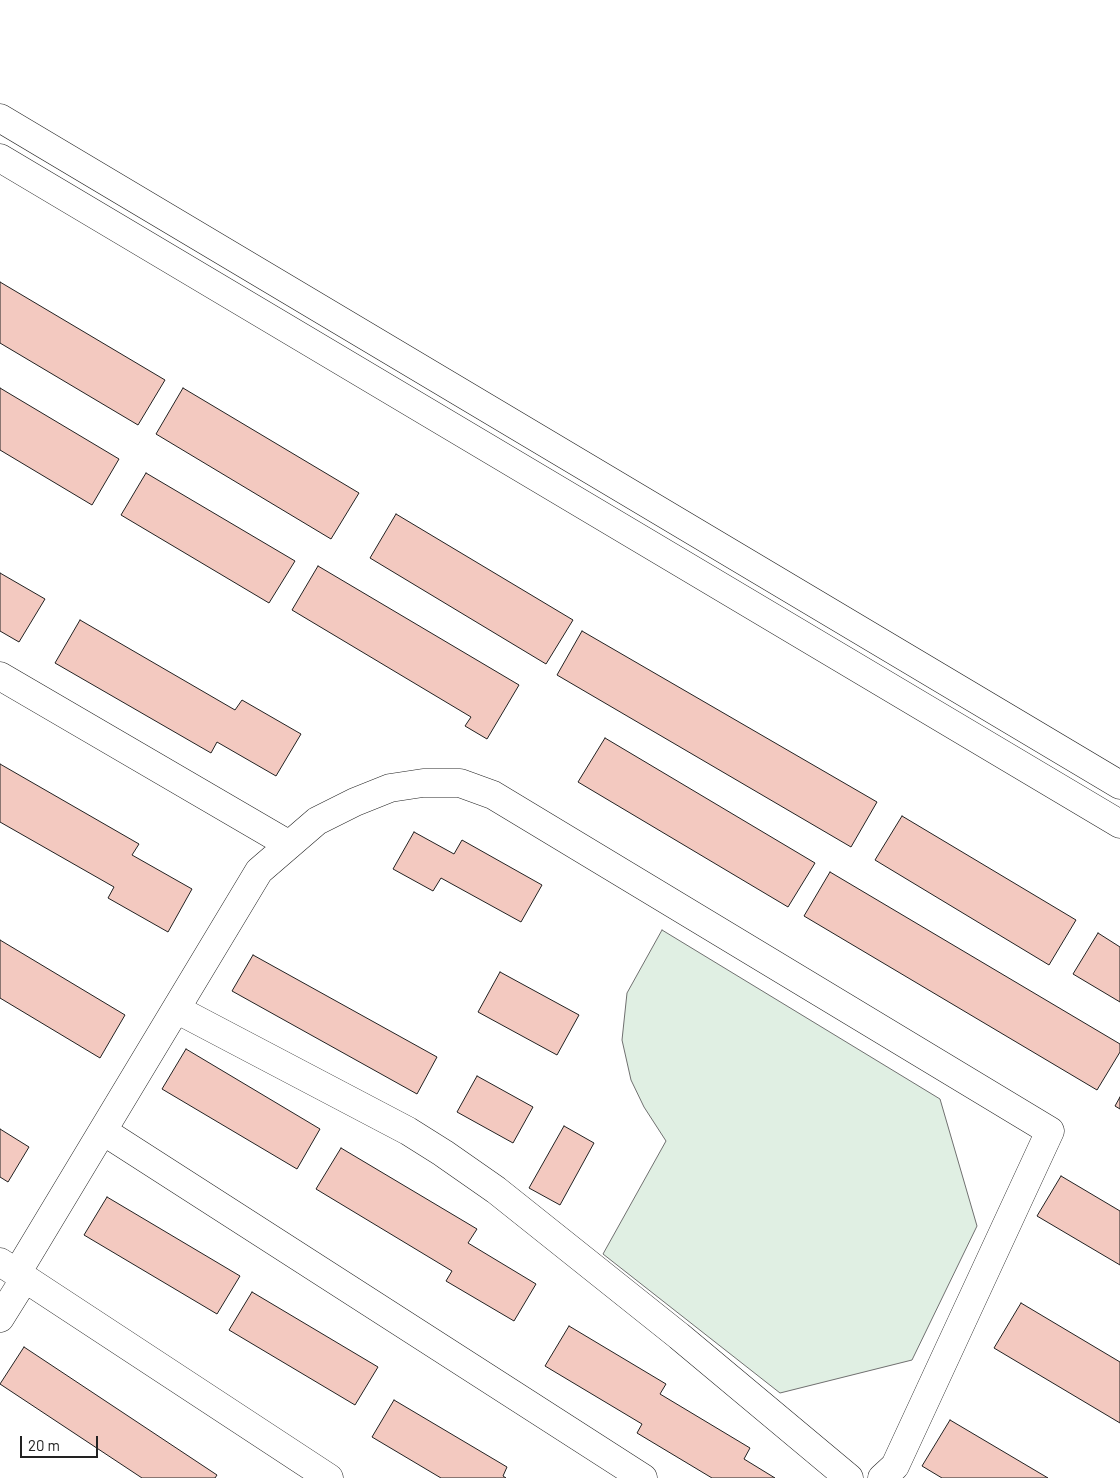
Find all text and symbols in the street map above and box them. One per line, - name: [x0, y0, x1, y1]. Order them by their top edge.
- scale bar: [22, 1426, 100, 1458]
- text: 20 m: [28, 1436, 60, 1454]

